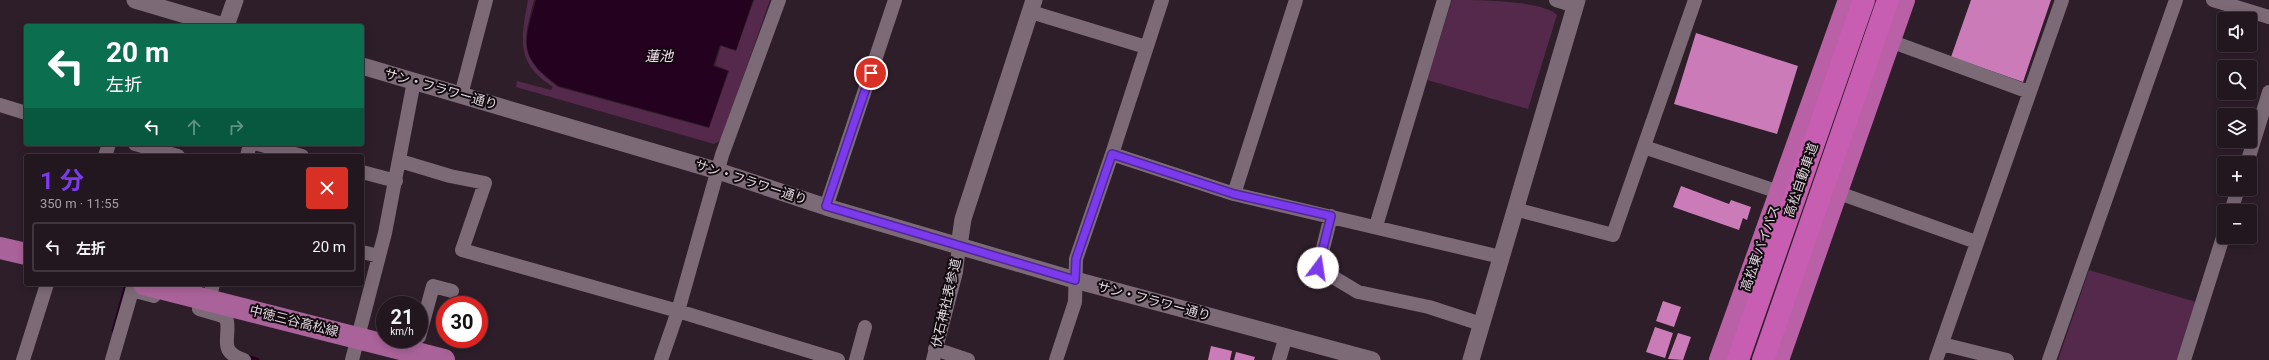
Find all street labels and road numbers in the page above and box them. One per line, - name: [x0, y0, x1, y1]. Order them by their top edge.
- street label: サン・フラワー通り: [383, 66, 499, 112]
- street label: 高松自動車道: [1781, 141, 1821, 219]
- street label: サン・フラワー通り: [693, 157, 809, 207]
- street label: 高松東バイパス: [1737, 203, 1783, 293]
- street label: 伏石神社表参道: [928, 257, 964, 349]
- street label: サン・フラワー通り: [1096, 279, 1212, 323]
- street label: 中徳三谷高松線: [248, 303, 340, 339]

